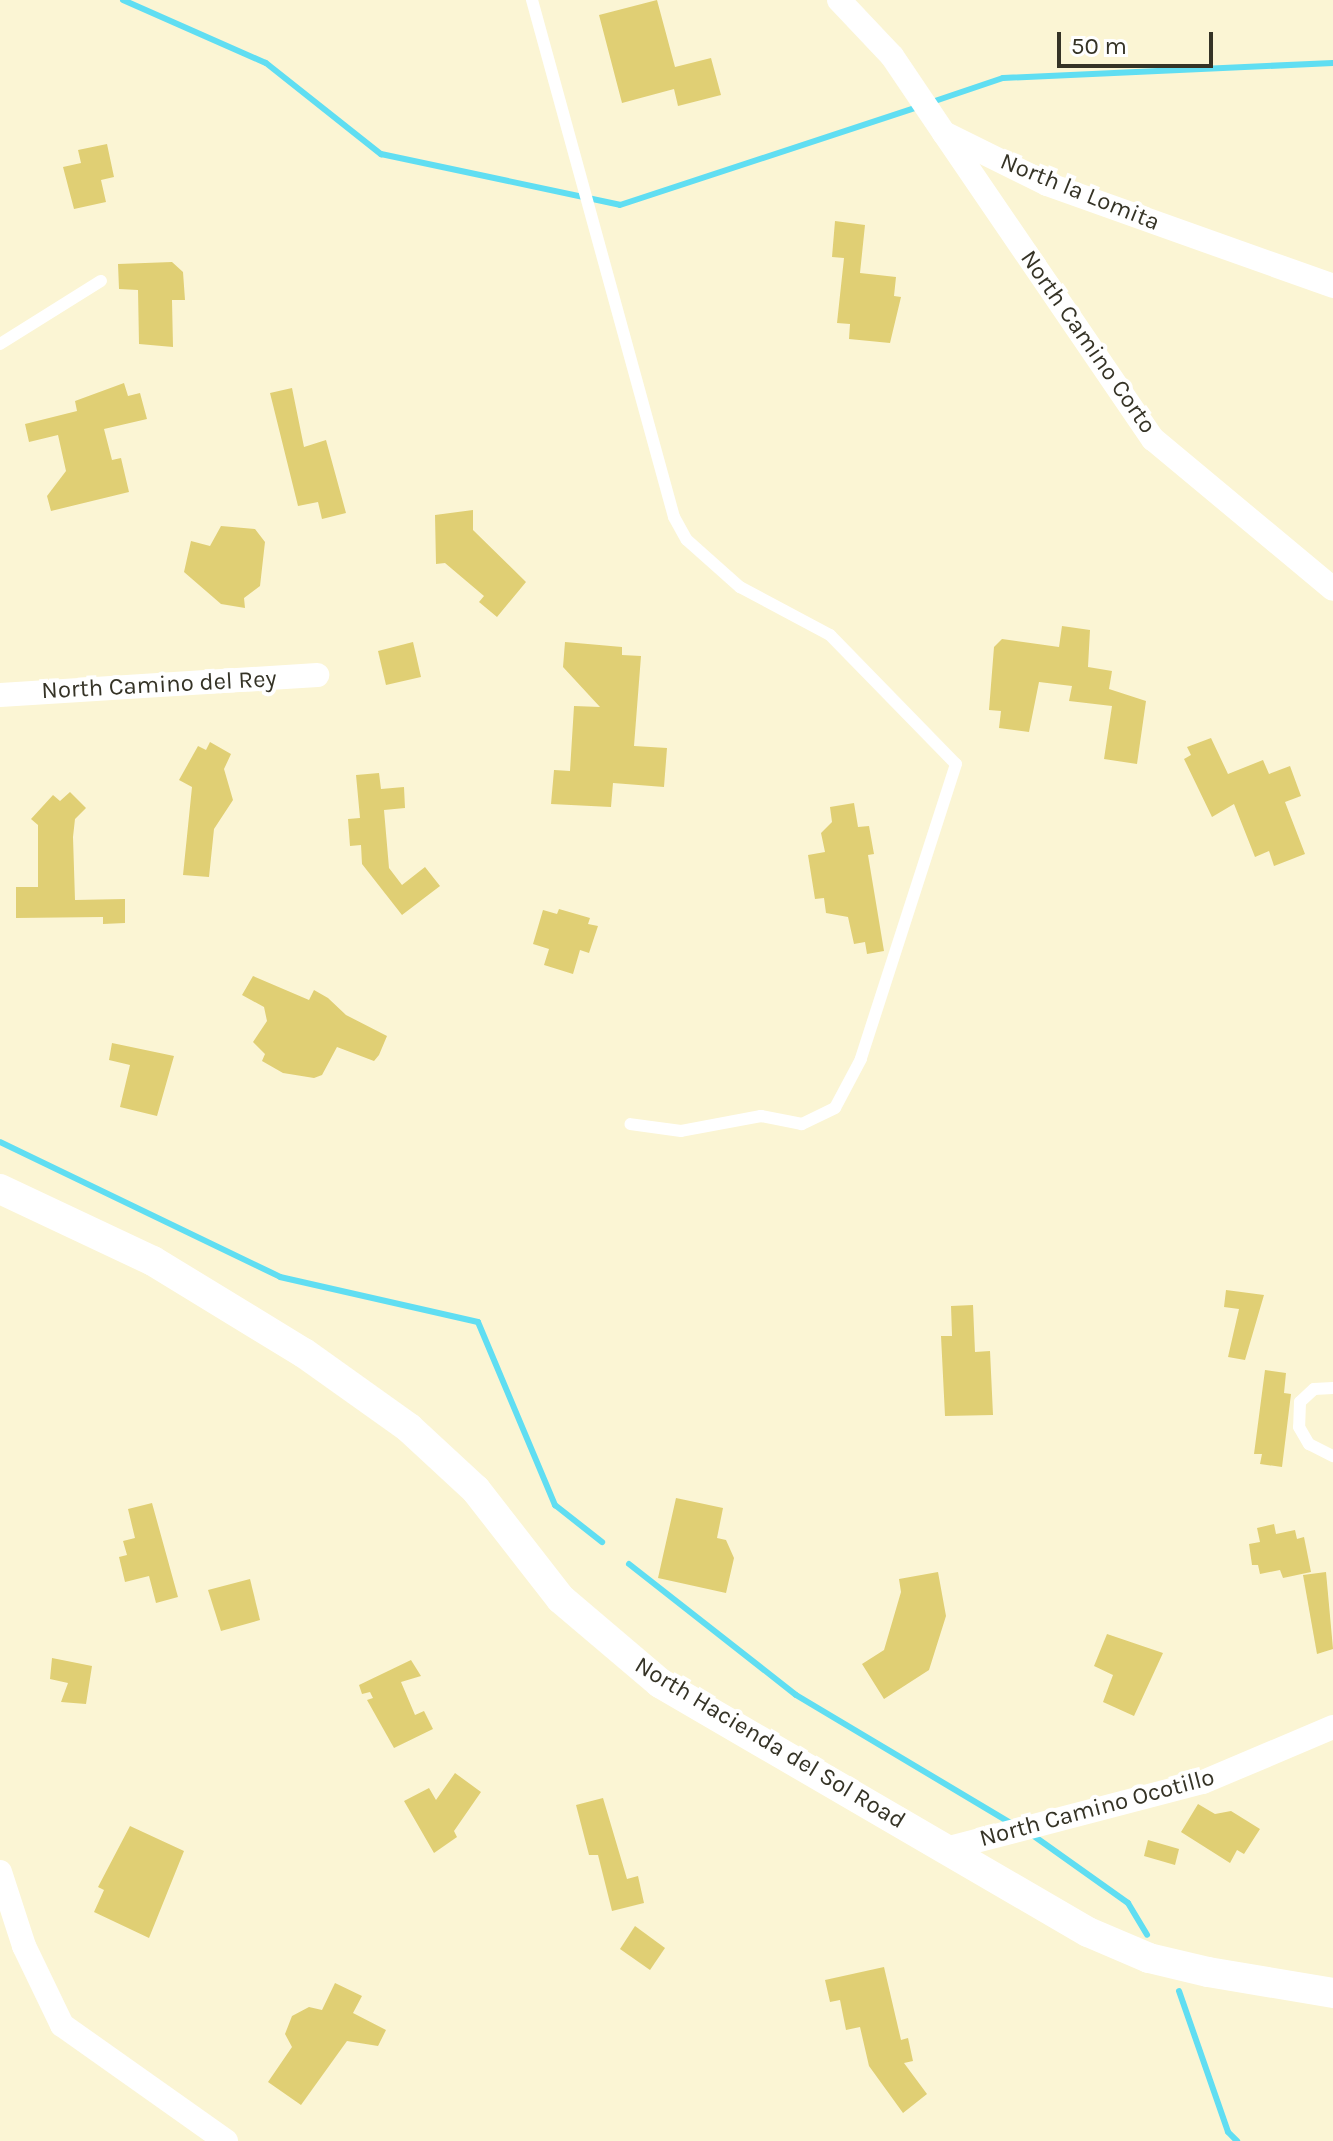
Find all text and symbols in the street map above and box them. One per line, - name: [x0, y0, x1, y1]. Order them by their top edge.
- scale bar: [1061, 16, 1217, 66]
- text: 50 m: [1071, 32, 1127, 60]
- street label: North la Lomita: [996, 147, 1164, 237]
- street label: North Camino Corto: [1014, 245, 1162, 439]
- street label: North Camino del Rey: [41, 664, 277, 706]
- street label: North Hacienda del Sol Road: [630, 1651, 910, 1835]
- street label: North Camino Ocotillo: [976, 1763, 1218, 1853]

